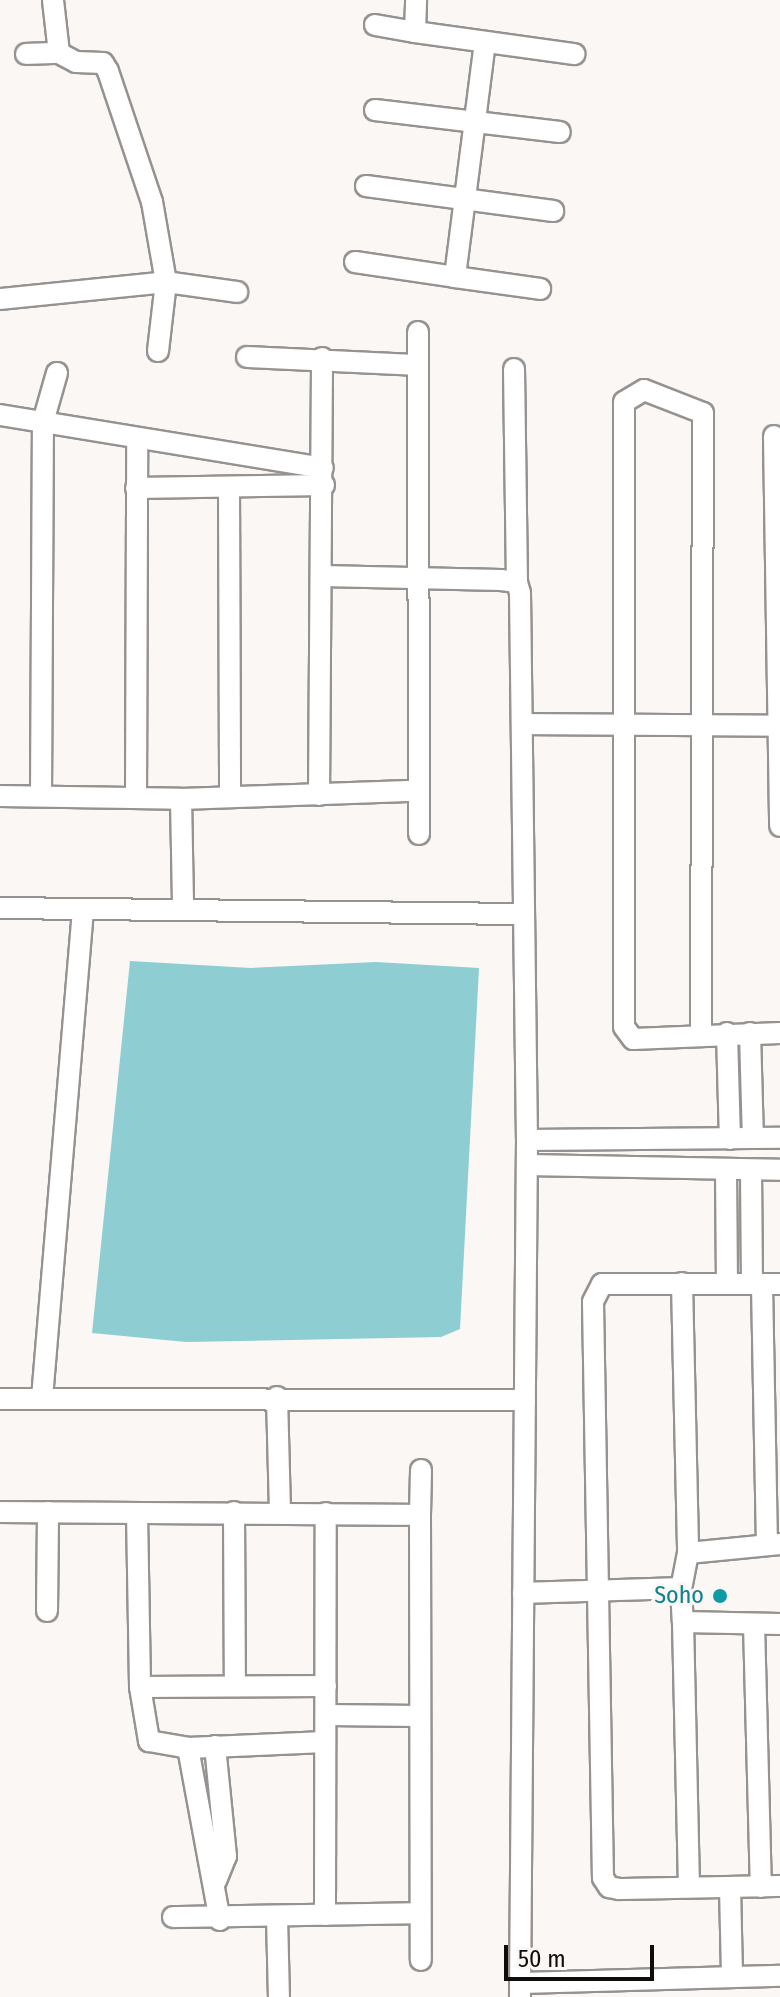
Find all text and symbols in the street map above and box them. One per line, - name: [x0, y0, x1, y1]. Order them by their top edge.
- place label: Soho: [654, 1582, 704, 1610]
- marker: Soho: [711, 1587, 729, 1605]
- scale bar: [508, 1929, 658, 1979]
- text: 50 m: [518, 1945, 566, 1973]

